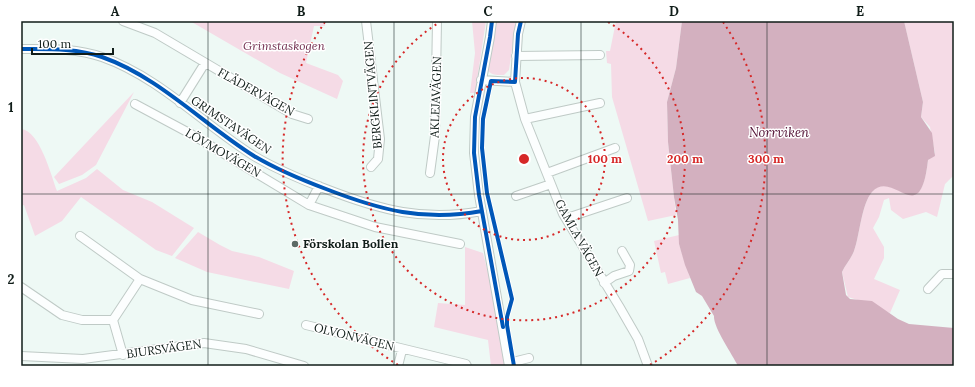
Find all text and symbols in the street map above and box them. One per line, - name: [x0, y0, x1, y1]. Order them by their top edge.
- text: A: [111, 3, 120, 20]
- text: B: [297, 3, 306, 20]
- text: C: [484, 3, 493, 20]
- text: D: [669, 3, 679, 20]
- text: E: [856, 3, 864, 20]
- scale bar: [32, 30, 113, 56]
- text: 100 m: [38, 36, 71, 51]
- park label: Grimstaskogen: [243, 38, 326, 53]
- street label: BERGKLINTVÄGEN: [360, 40, 385, 150]
- street label: AKLEJAVÄGEN: [427, 56, 444, 139]
- street label: FLÄDERVÄGEN: [215, 64, 297, 119]
- street label: GRIMSTAVÄGEN: [188, 92, 274, 157]
- text: 1: [8, 99, 14, 116]
- water label: Norrviken: [749, 124, 809, 141]
- street label: LÖVMOVÄGEN: [183, 125, 264, 180]
- text: 100 m: [588, 151, 622, 166]
- text: 200 m: [667, 151, 703, 166]
- text: 300 m: [748, 151, 784, 166]
- centre of rings: [517, 152, 531, 166]
- street label: GAMLA VÄGEN: [552, 197, 607, 279]
- place label: Förskolan Bollen: [303, 236, 399, 251]
- marker: Förskolan Bollen: [290, 239, 300, 249]
- text: 2: [8, 271, 15, 288]
- street label: OLVONVÄGEN: [312, 319, 396, 354]
- street label: BJURSVÄGEN: [125, 336, 202, 361]

